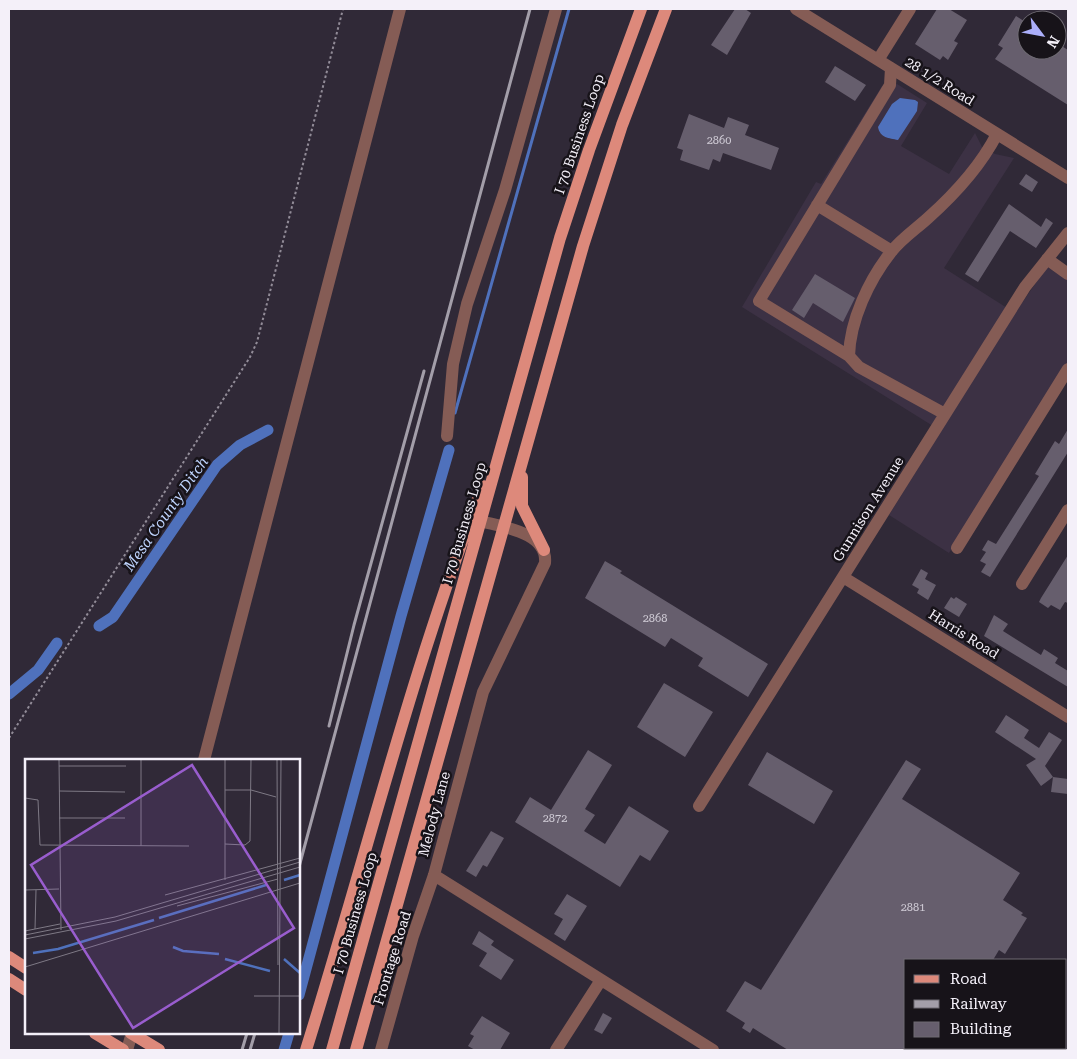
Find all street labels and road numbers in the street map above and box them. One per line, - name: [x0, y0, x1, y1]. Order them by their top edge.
- street label: 28 1/2 Road: [902, 53, 978, 109]
- street label: I 70 Business Loop: [551, 72, 607, 196]
- street label: Gunnison Avenue: [829, 453, 907, 564]
- street label: I 70 Business Loop: [439, 460, 489, 586]
- street label: Harris Road: [926, 606, 1002, 662]
- street label: Melody Lane: [415, 769, 453, 858]
- street label: I 70 Business Loop: [330, 850, 380, 976]
- street label: Frontage Road: [370, 909, 414, 1007]

